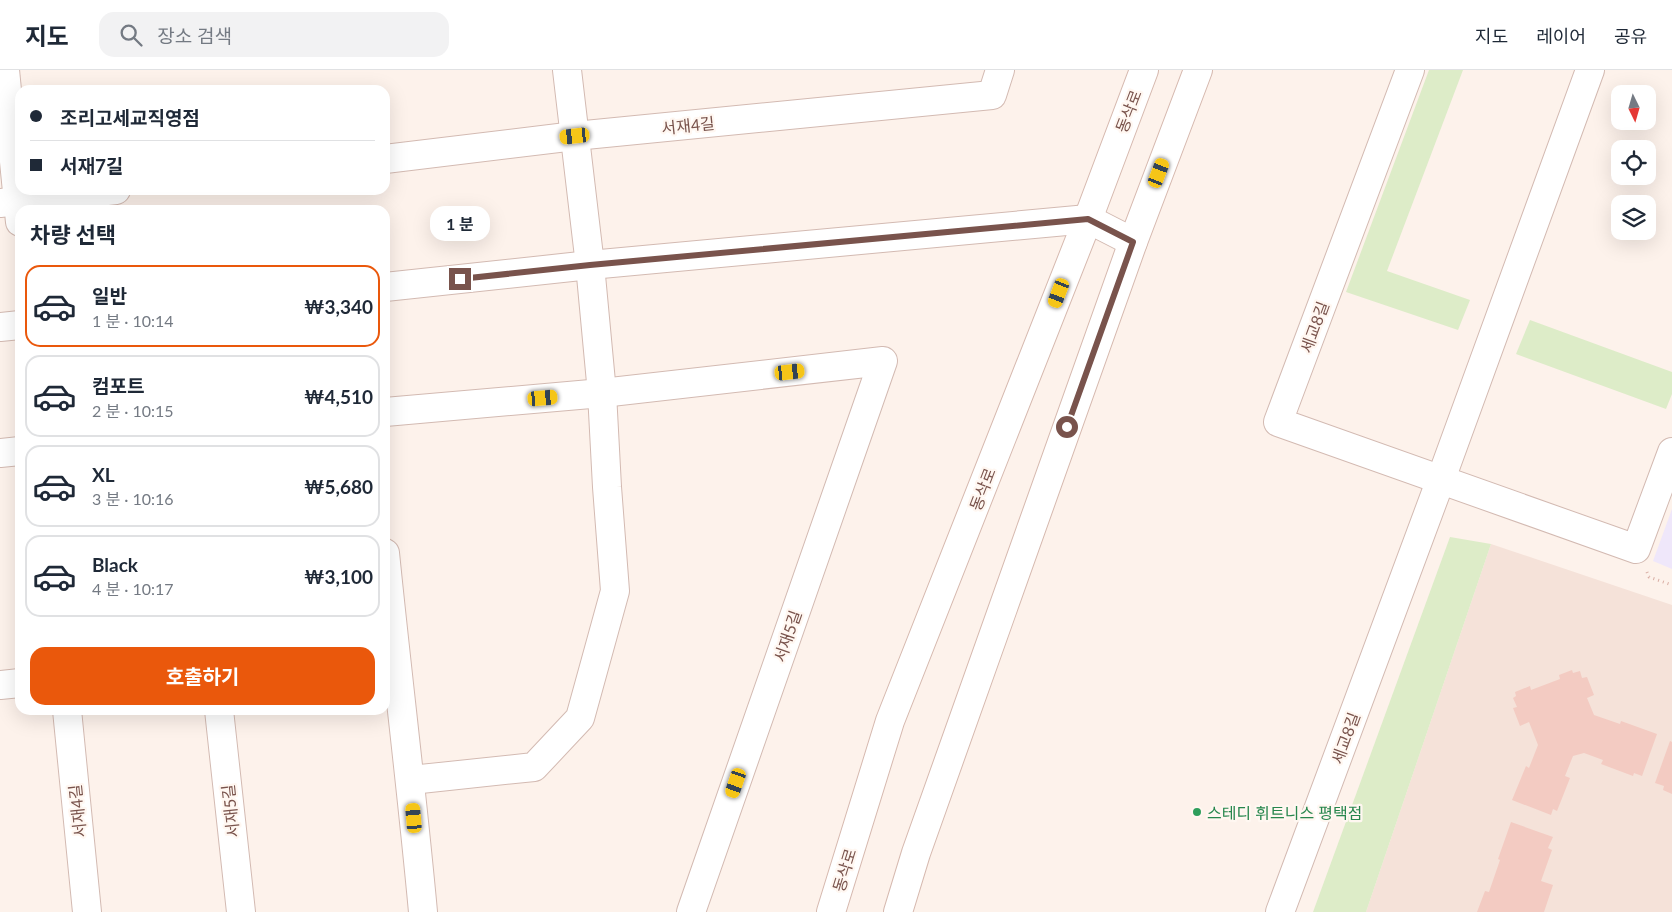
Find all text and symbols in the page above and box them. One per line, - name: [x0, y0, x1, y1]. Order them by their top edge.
- search box: [99, 12, 449, 57]
- text: 지도: [25, 21, 69, 50]
- icon: search: [117, 21, 145, 49]
- text: 장소 검색: [157, 24, 232, 47]
- text: 지도: [1475, 25, 1508, 47]
- text: 레이어: [1536, 25, 1586, 47]
- text: 공유: [1614, 25, 1647, 47]
- north arrow: [1611, 85, 1656, 130]
- map controls: [1611, 85, 1656, 240]
- street label: 동삭로: [1111, 87, 1145, 135]
- text: 조리고세교직영점: [60, 106, 200, 129]
- street label: 서재4길: [660, 113, 716, 137]
- car: [559, 127, 590, 145]
- button: locate: [1611, 140, 1656, 185]
- text: 서재7길: [60, 154, 123, 177]
- car: [1146, 156, 1171, 190]
- button: layers: [1611, 195, 1656, 240]
- callout: 1 분: [430, 206, 490, 242]
- text: 1 분: [446, 214, 474, 233]
- text: 차량 선택: [30, 221, 116, 248]
- route end: [449, 268, 471, 290]
- car: [1046, 276, 1071, 310]
- icon: car: [32, 284, 77, 329]
- text: 일반: [92, 284, 127, 307]
- text: ₩3,340: [304, 295, 373, 318]
- street label: 세교8길: [1296, 299, 1332, 355]
- text: 1 분 · 10:14: [92, 311, 174, 330]
- car: [774, 363, 805, 381]
- icon: car: [32, 374, 77, 419]
- text: 컴포트: [92, 374, 144, 397]
- text: ₩4,510: [304, 385, 373, 408]
- car: [527, 389, 558, 407]
- text: 2 분 · 10:15: [92, 401, 174, 420]
- route start: [1056, 416, 1078, 438]
- text: XL: [92, 463, 115, 486]
- icon: car: [32, 464, 77, 509]
- street label: 동삭로: [965, 465, 999, 513]
- text: ₩5,680: [304, 475, 373, 498]
- text: 3 분 · 10:16: [92, 489, 174, 508]
- text: Black: [92, 553, 138, 576]
- icon: car: [32, 554, 77, 599]
- text: ₩3,100: [304, 565, 373, 588]
- text: 4 분 · 10:17: [92, 579, 174, 598]
- street label: 서재5길: [769, 608, 805, 664]
- button: 호출하기: [30, 647, 375, 705]
- street label: 세교8길: [1327, 710, 1363, 766]
- car: [724, 766, 747, 800]
- street label: 서재4길: [65, 783, 89, 839]
- street label: 서재5길: [218, 783, 242, 839]
- car: [405, 802, 422, 834]
- place label: 스테디 휘트니스 평택점: [1207, 803, 1362, 822]
- marker: 스테디 휘트니스 평택점: [1191, 806, 1203, 818]
- street label: 동삭로: [828, 846, 860, 894]

